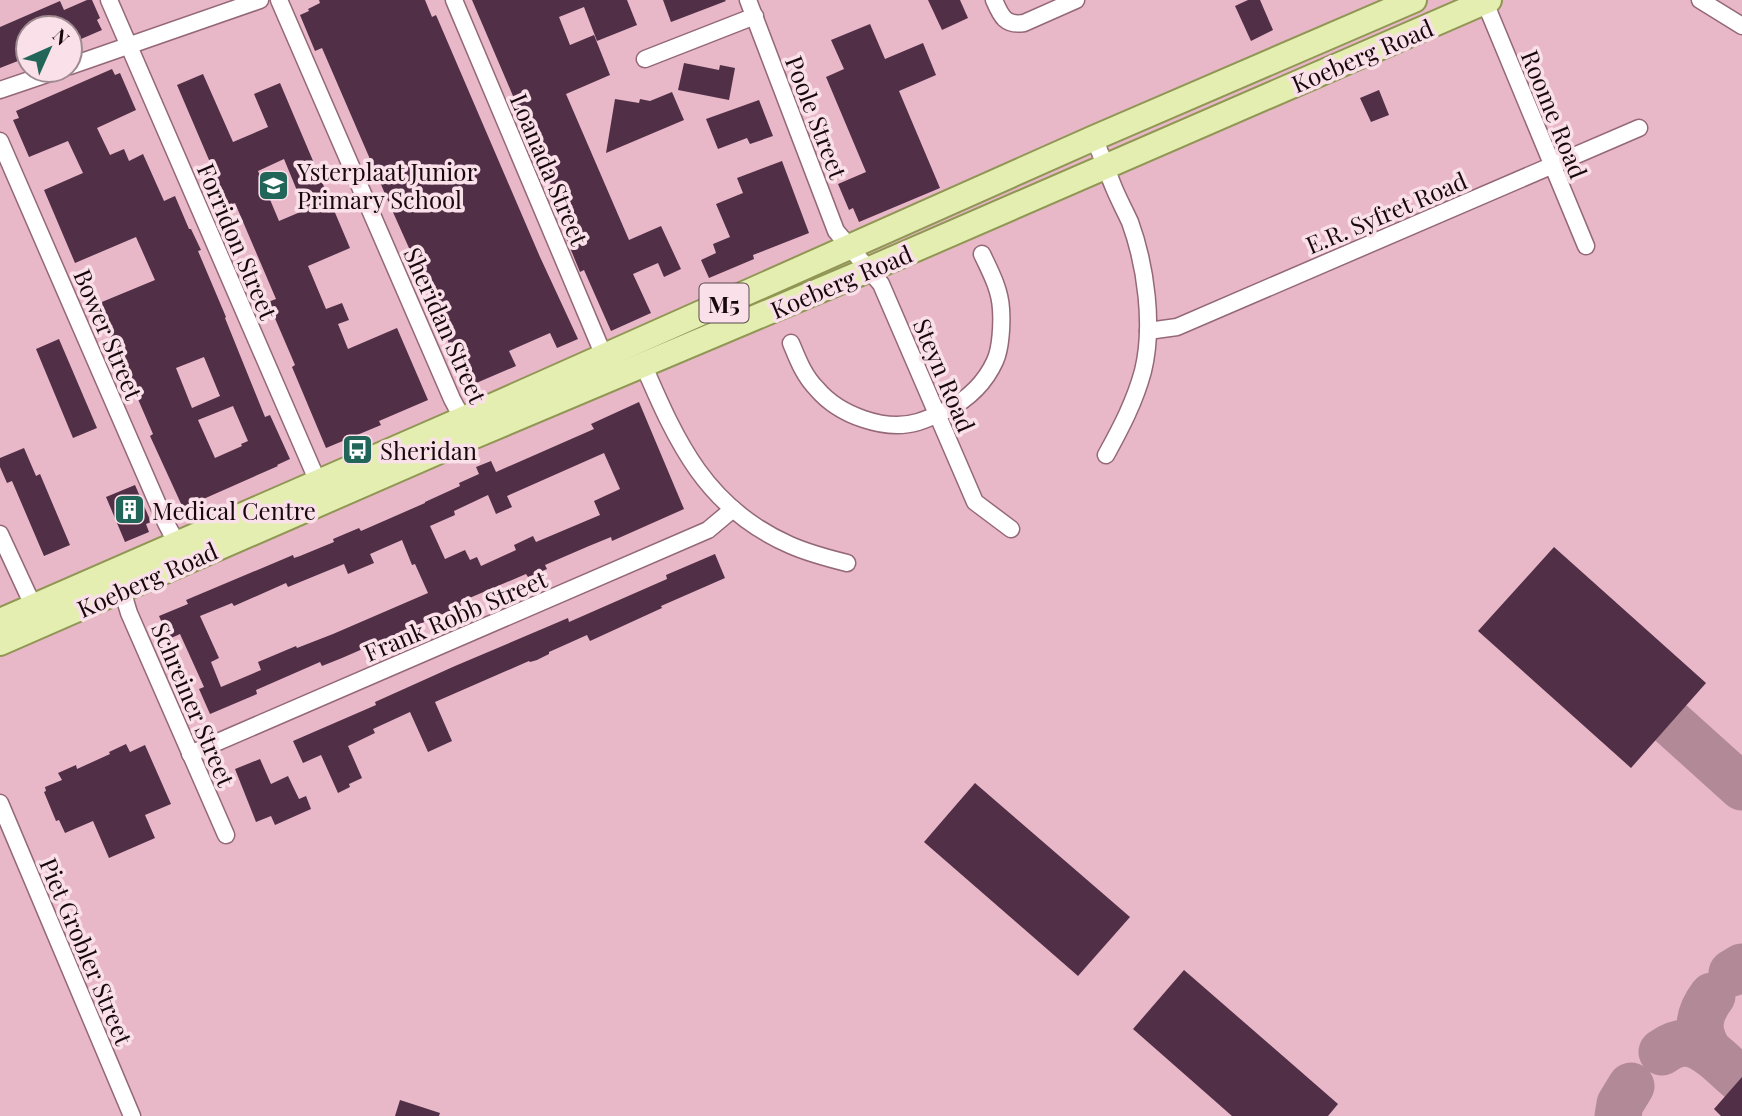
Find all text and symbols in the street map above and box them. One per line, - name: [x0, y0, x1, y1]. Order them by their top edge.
- street label: Koeberg Road: [1286, 11, 1438, 99]
- north arrow: [14, 14, 84, 84]
- text: N: [48, 22, 76, 51]
- street label: Roome Road: [1515, 45, 1595, 183]
- street label: Poole Street: [779, 51, 855, 183]
- street label: Loanada Street: [504, 88, 596, 250]
- place label: Ysterplaat Junior Primary School: [296, 155, 477, 215]
- street label: Forridon Street: [191, 158, 285, 324]
- street label: E.R. Syfret Road: [1301, 164, 1472, 260]
- school or university icon: Ysterplaat Junior Primary School: [257, 168, 291, 202]
- street label: Koeberg Road: [765, 237, 917, 325]
- street label: Sheridan Street: [397, 242, 495, 409]
- street label: Bower Street: [67, 264, 151, 405]
- road number: M5: [700, 284, 748, 322]
- street label: Steyn Road: [907, 313, 983, 437]
- bus stop icon: Sheridan: [340, 433, 374, 467]
- place label: Sheridan: [380, 434, 477, 466]
- building icon: Medical Centre: [112, 493, 146, 527]
- place label: Medical Centre: [152, 494, 316, 526]
- street label: Koeberg Road: [72, 534, 222, 624]
- street label: Frank Robb Street: [359, 562, 552, 668]
- street label: Schreiner Street: [145, 617, 243, 791]
- street label: Piet Grobler Street: [33, 853, 141, 1050]

